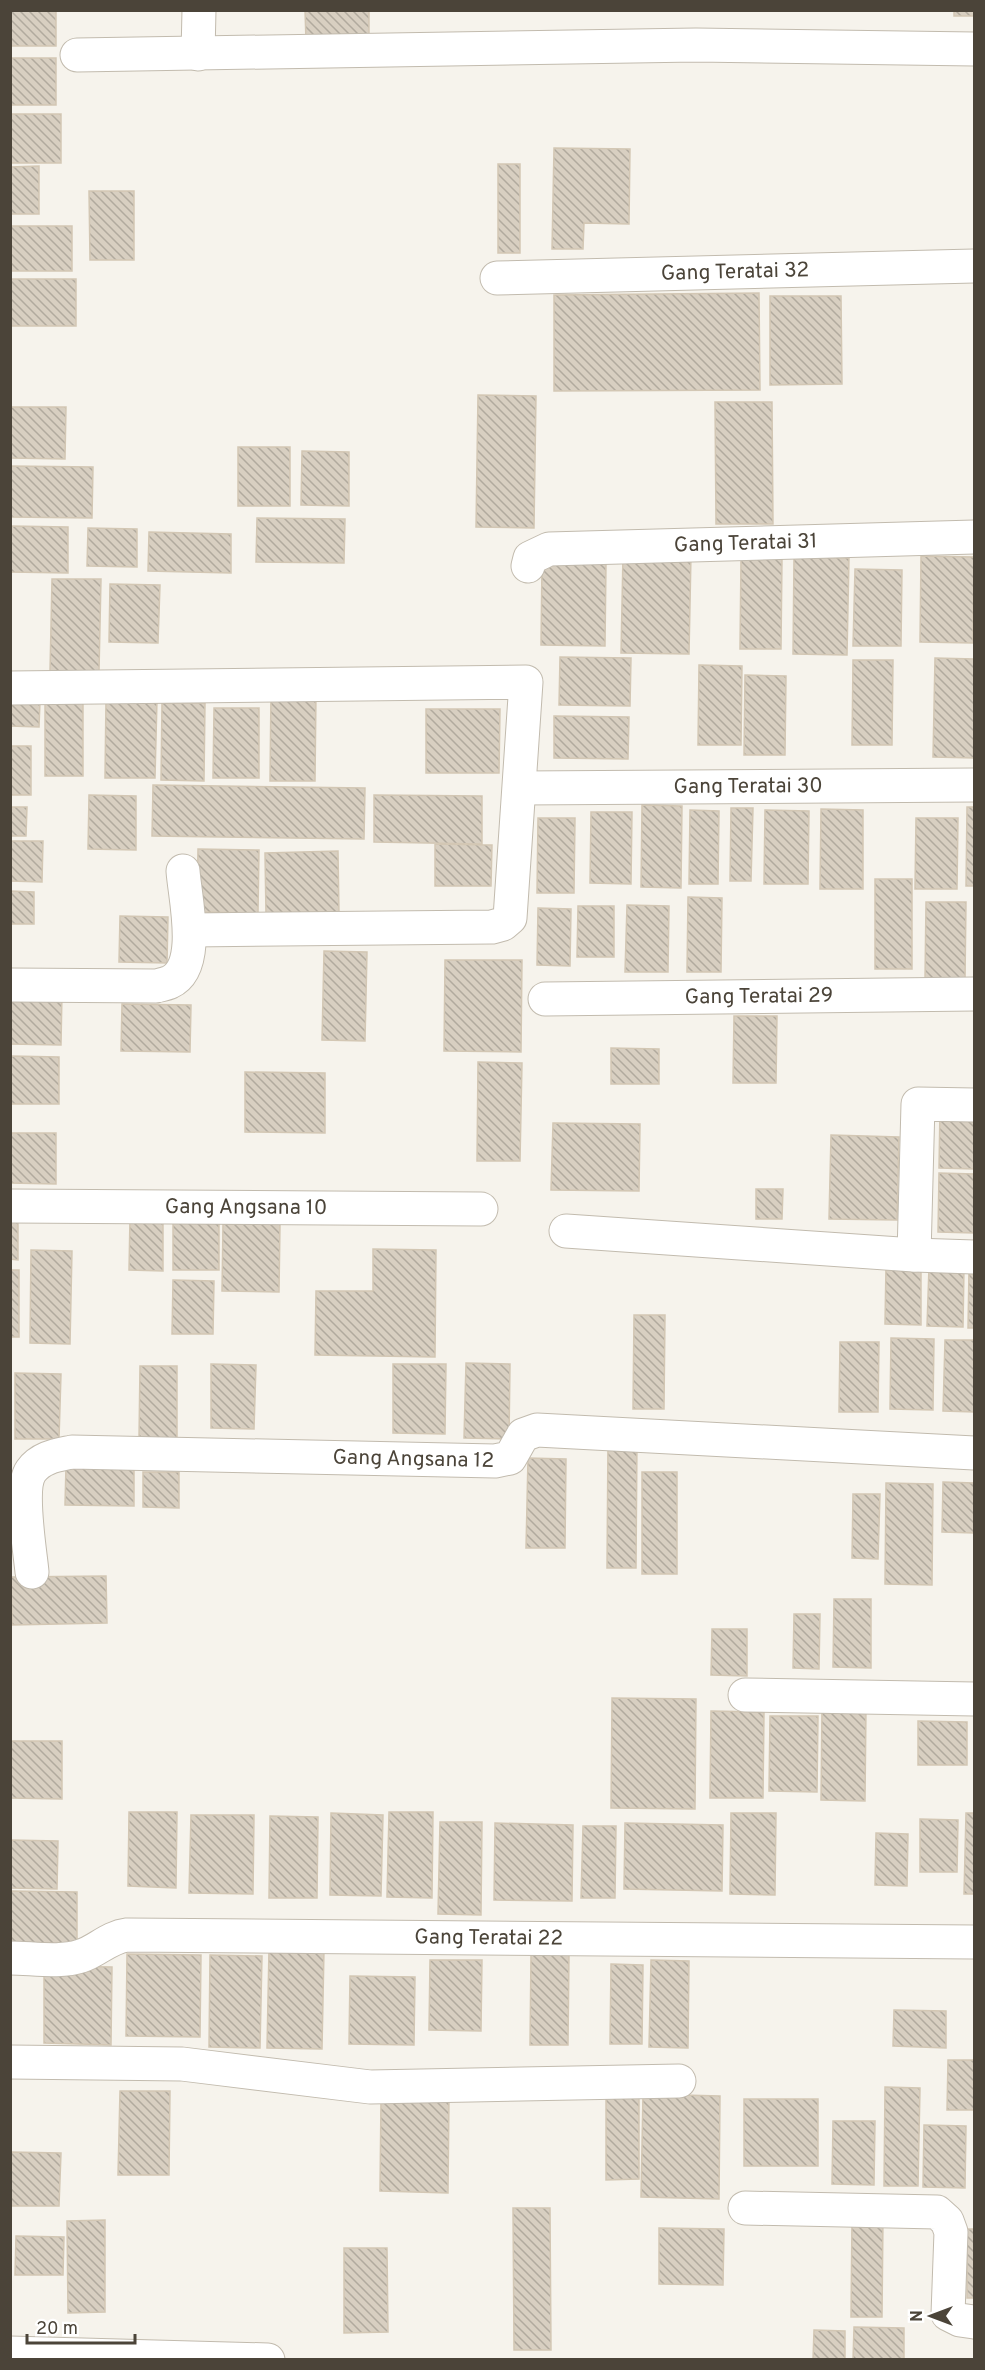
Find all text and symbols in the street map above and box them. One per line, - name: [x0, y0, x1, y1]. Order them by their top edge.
- street label: Gang Teratai 32: [660, 257, 809, 287]
- street label: Gang Teratai 31: [673, 528, 818, 559]
- street label: Gang Teratai 30: [673, 773, 823, 800]
- street label: Gang Teratai 29: [684, 982, 833, 1011]
- street label: Gang Angsana 10: [165, 1193, 327, 1222]
- street label: Gang Angsana 12: [332, 1444, 494, 1474]
- street label: Gang Teratai 22: [414, 1924, 563, 1952]
- north arrow: [901, 2286, 961, 2346]
- scale bar: [27, 2307, 135, 2345]
- text: N: [908, 2310, 928, 2322]
- text: 20 m: [36, 2318, 78, 2341]

